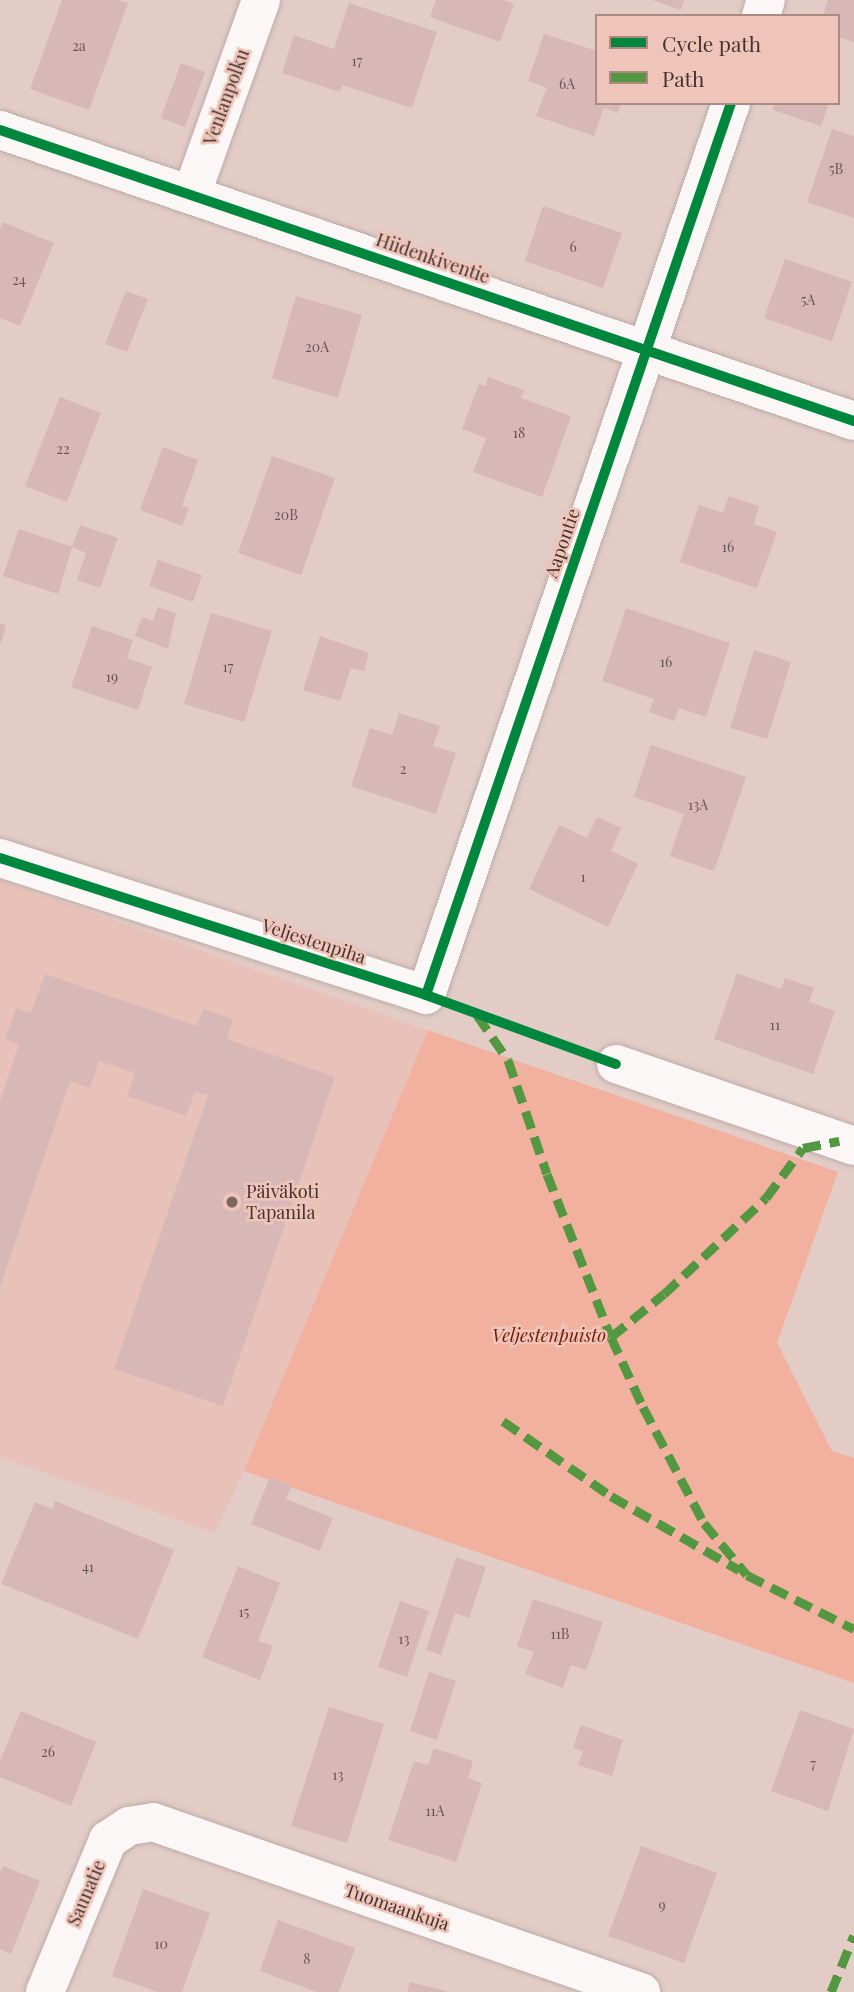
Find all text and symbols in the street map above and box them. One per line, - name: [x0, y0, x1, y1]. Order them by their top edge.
- legend: [595, 14, 840, 105]
- text: Cycle path: [662, 29, 761, 57]
- house number: 2a: [72, 38, 86, 54]
- street label: Venlanpolku: [199, 46, 253, 148]
- house number: 17: [352, 53, 362, 69]
- text: Path: [662, 64, 704, 92]
- house number: 6A: [559, 76, 575, 92]
- house number: 5B: [829, 161, 843, 177]
- street label: Hiidenkiventie: [373, 228, 493, 288]
- house number: 6: [569, 239, 577, 255]
- house number: 24: [12, 272, 26, 288]
- house number: 5A: [801, 292, 815, 308]
- house number: 20A: [305, 339, 329, 355]
- house number: 18: [513, 425, 525, 441]
- house number: 22: [56, 441, 70, 457]
- street label: Aapontie: [540, 505, 584, 581]
- house number: 20B: [274, 507, 298, 523]
- house number: 16: [722, 539, 734, 555]
- house number: 16: [660, 654, 672, 670]
- house number: 17: [223, 659, 233, 675]
- house number: 19: [106, 669, 118, 685]
- house number: 2: [400, 761, 406, 777]
- house number: 13A: [688, 797, 708, 813]
- house number: 1: [580, 869, 586, 885]
- street label: Veljestenpiha: [259, 914, 369, 968]
- house number: 11: [770, 1017, 780, 1033]
- place label: Päiväkoti Tapanila: [246, 1181, 319, 1224]
- marker: Päiväkoti Tapanila: [224, 1194, 240, 1210]
- park label: Veljestenpuisto: [492, 1324, 606, 1346]
- house number: 41: [82, 1559, 94, 1575]
- house number: 15: [239, 1604, 249, 1620]
- house number: 11B: [550, 1626, 570, 1642]
- house number: 13: [398, 1631, 410, 1647]
- house number: 26: [41, 1744, 55, 1760]
- house number: 7: [810, 1756, 816, 1772]
- house number: 13: [332, 1767, 344, 1783]
- house number: 11A: [425, 1803, 445, 1819]
- street label: Saunatie: [62, 1857, 110, 1929]
- street label: Tuomaankuja: [342, 1879, 452, 1935]
- house number: 9: [658, 1897, 666, 1913]
- house number: 10: [154, 1936, 168, 1952]
- house number: 8: [303, 1951, 311, 1967]

